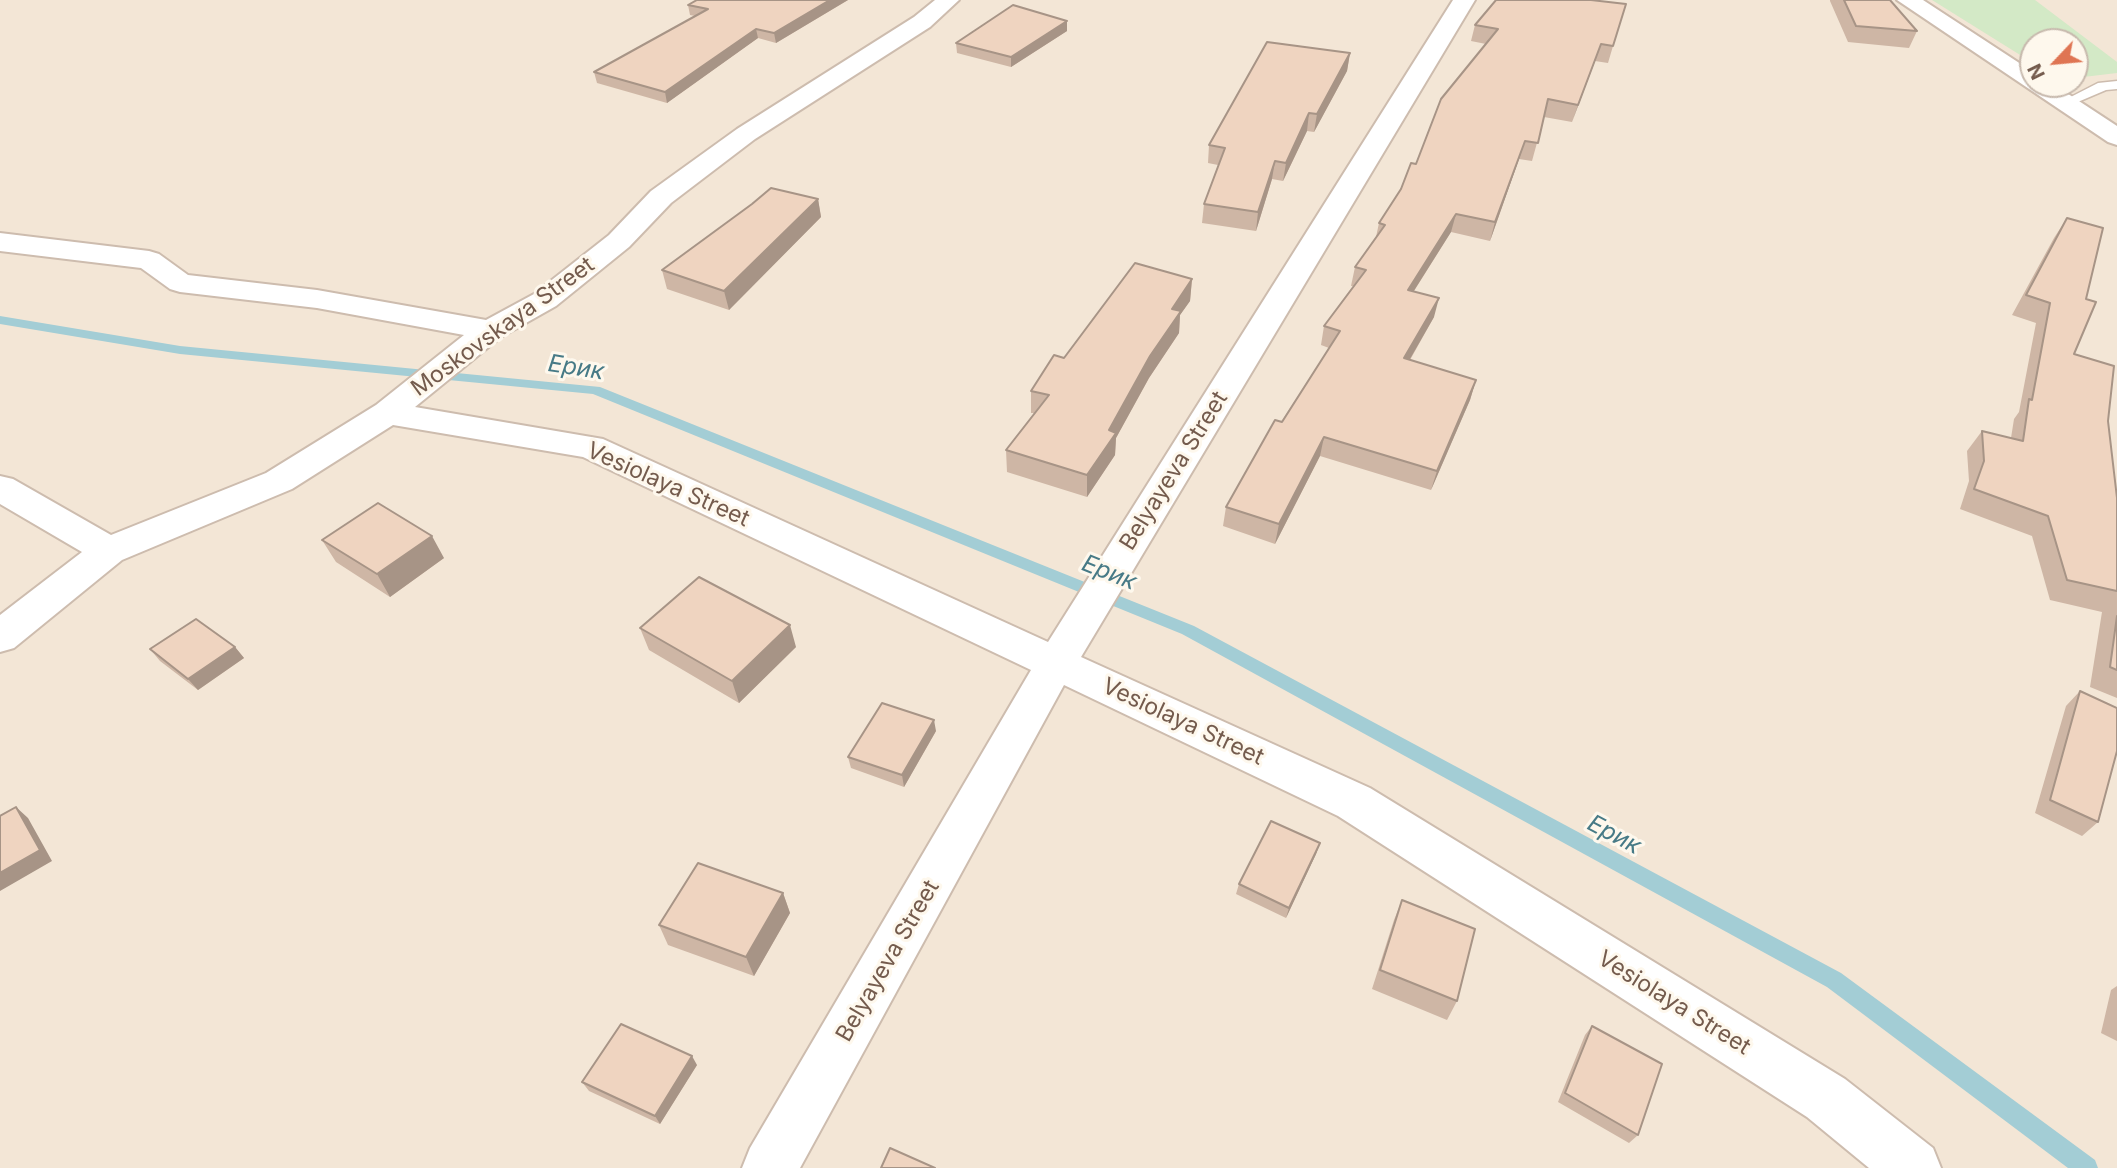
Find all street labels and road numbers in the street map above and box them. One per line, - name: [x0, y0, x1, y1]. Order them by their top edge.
- street label: Moskovskaya Street: [406, 251, 600, 403]
- street label: Belyayeva Street: [1114, 386, 1234, 556]
- street label: Vesiolaya Street: [583, 437, 753, 533]
- street label: Vesiolaya Street: [1098, 673, 1268, 771]
- street label: Belyayeva Street: [831, 875, 945, 1047]
- street label: Vesiolaya Street: [1593, 945, 1755, 1061]

